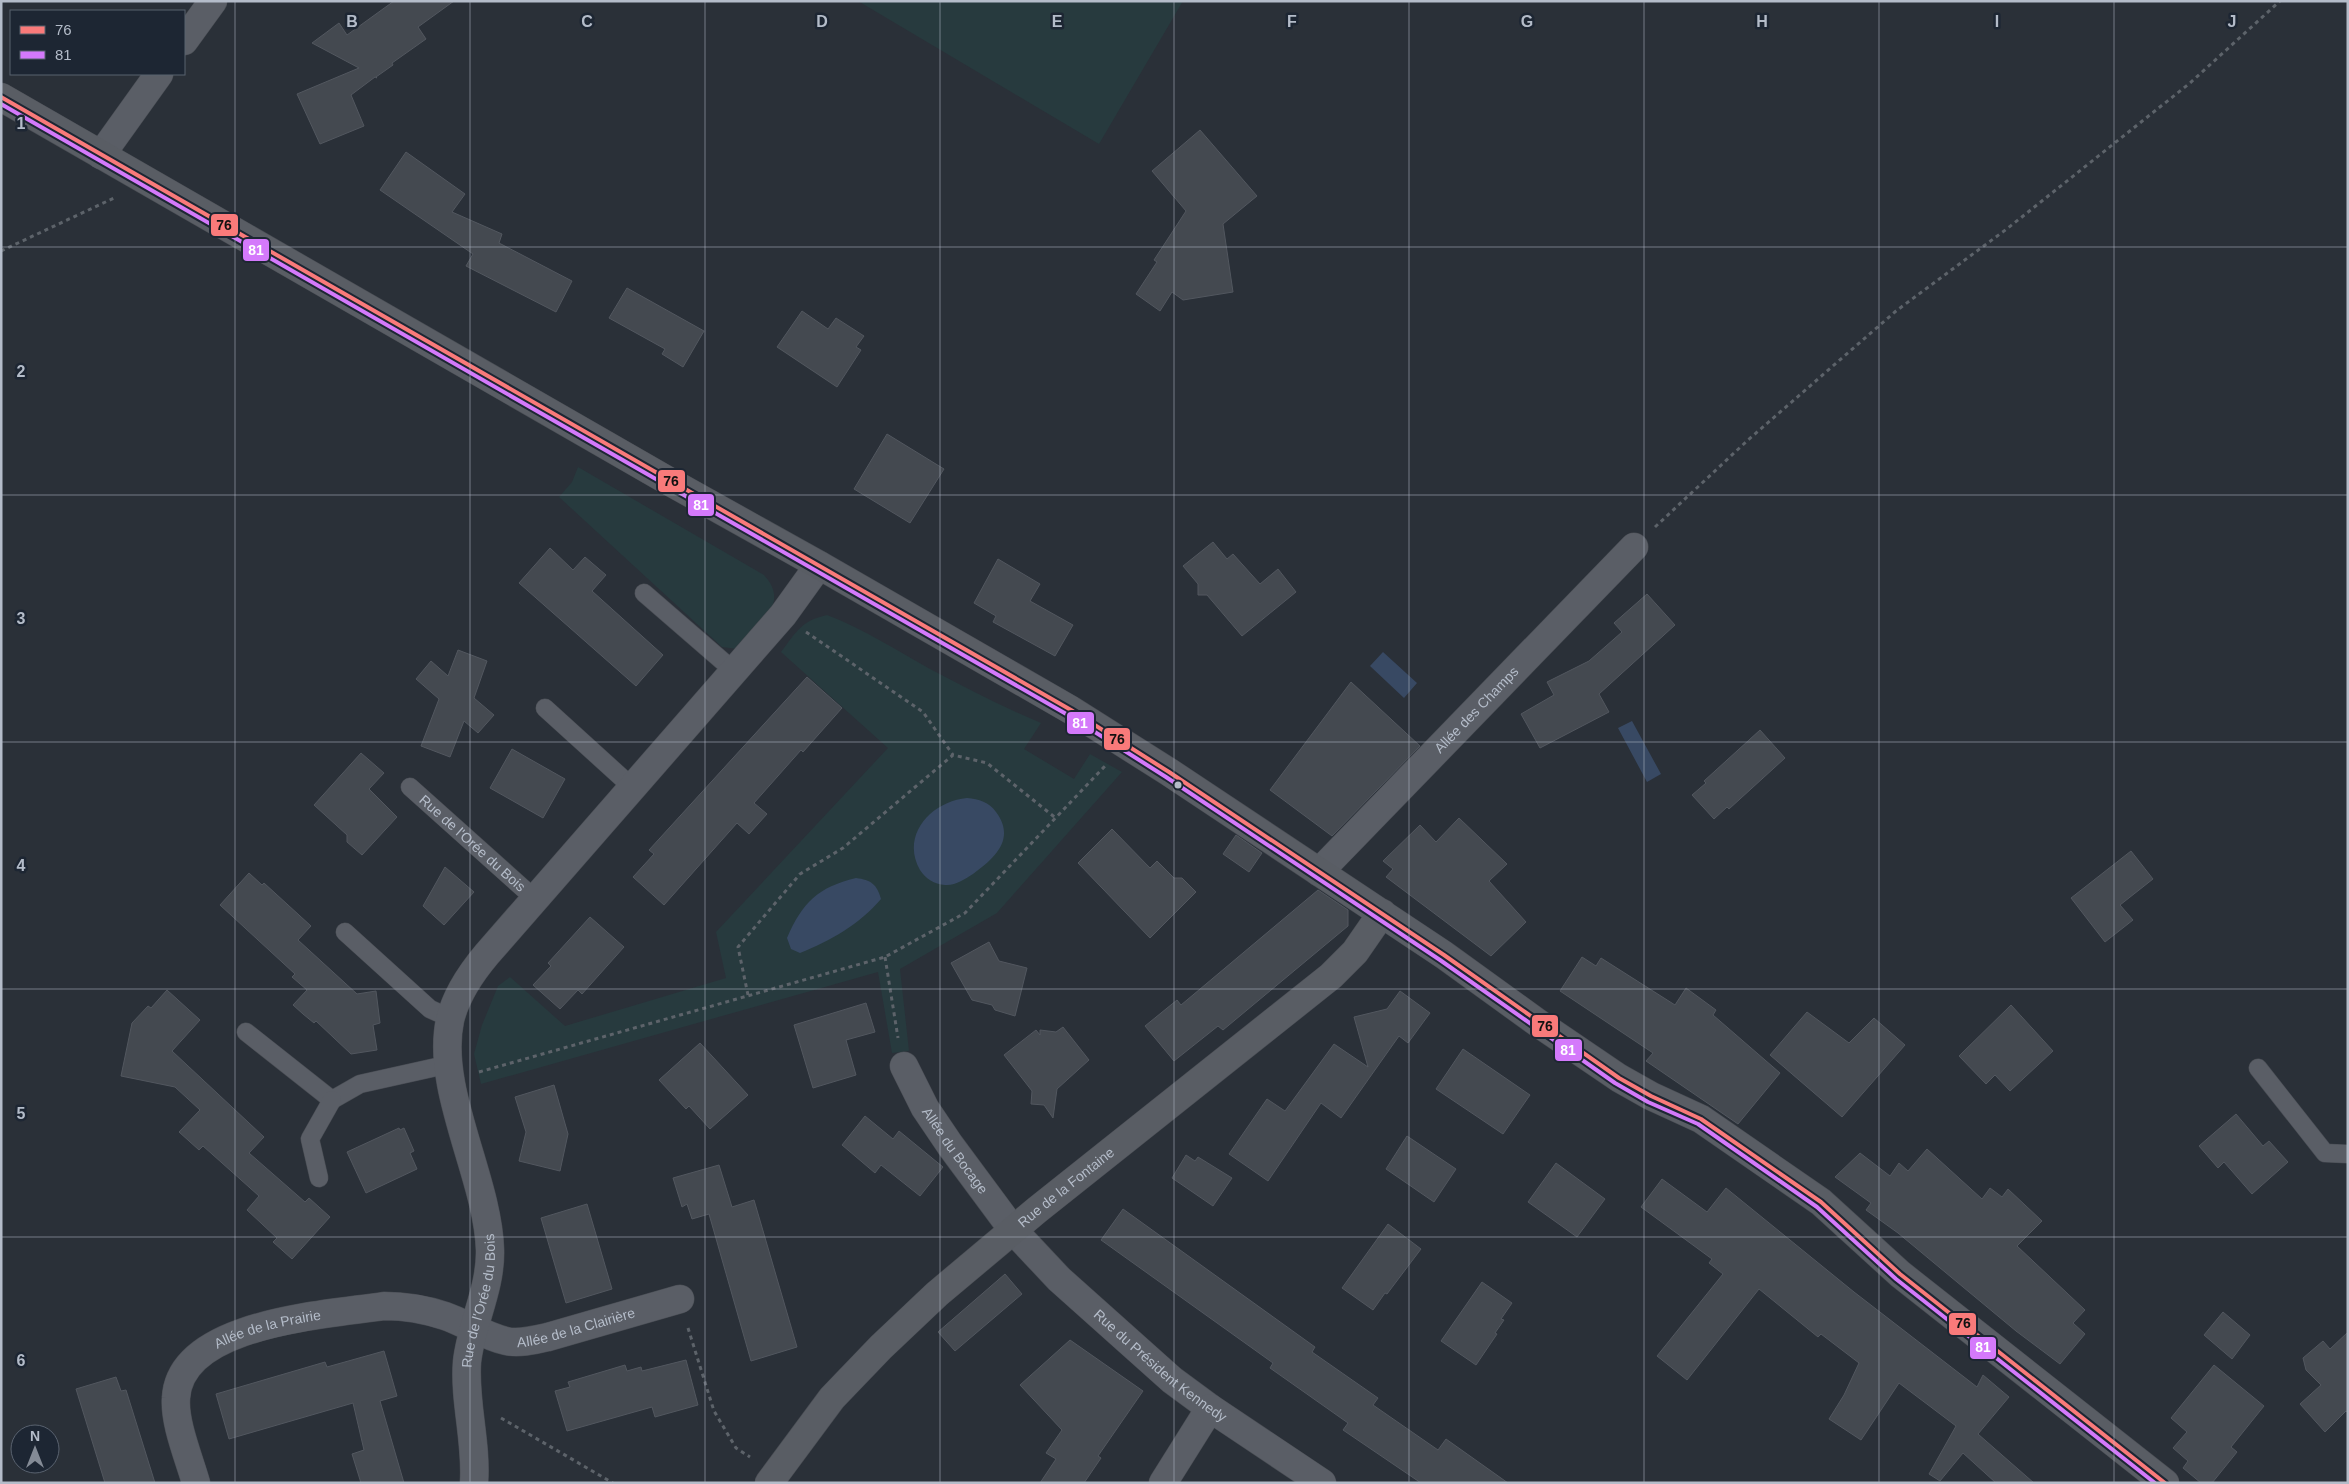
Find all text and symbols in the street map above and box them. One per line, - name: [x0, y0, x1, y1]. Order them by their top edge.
- legend: [10, 10, 185, 75]
- text: B: [346, 13, 358, 30]
- text: C: [581, 13, 593, 30]
- text: D: [816, 13, 828, 30]
- text: E: [1052, 13, 1063, 30]
- text: F: [1287, 13, 1297, 30]
- text: G: [1521, 13, 1533, 30]
- text: H: [1756, 13, 1768, 30]
- text: I: [1995, 13, 1999, 30]
- text: J: [2228, 13, 2236, 30]
- text: 76: [55, 21, 72, 38]
- text: 81: [55, 46, 72, 63]
- text: 1: [17, 115, 26, 132]
- line badge: 76: [210, 213, 239, 237]
- text: 76: [216, 217, 232, 233]
- line badge: 81: [242, 238, 270, 262]
- text: 81: [248, 242, 264, 258]
- text: 2: [17, 363, 26, 380]
- line badge: 76: [657, 469, 686, 493]
- text: 76: [663, 473, 679, 489]
- line badge: 81: [687, 493, 715, 517]
- text: 81: [693, 497, 709, 513]
- text: 3: [17, 610, 26, 627]
- street label: Allée des Champs: [1431, 663, 1522, 756]
- line badge: 81: [1066, 711, 1095, 735]
- text: 81: [1072, 715, 1088, 731]
- line badge: 76: [1103, 727, 1131, 751]
- text: 76: [1109, 731, 1125, 747]
- unlabelled marker: [1173, 780, 1183, 790]
- street label: Rue de l'Orée du Bois: [416, 791, 529, 895]
- text: 4: [17, 857, 26, 874]
- line badge: 76: [1531, 1014, 1559, 1038]
- text: 76: [1537, 1018, 1553, 1034]
- line badge: 81: [1554, 1038, 1583, 1062]
- text: 81: [1560, 1042, 1576, 1058]
- street label: Allée du Bocage: [919, 1104, 991, 1197]
- text: 5: [17, 1105, 26, 1122]
- street label: Rue de la Fontaine: [1015, 1144, 1117, 1231]
- street label: Rue de l'Orée du Bois: [459, 1233, 498, 1368]
- street label: Allée de la Clairière: [516, 1304, 637, 1350]
- street label: Rue du Président Kennedy: [1091, 1306, 1230, 1425]
- street label: Allée de la Prairie: [211, 1307, 322, 1352]
- line badge: 76: [1948, 1312, 1977, 1336]
- text: 76: [1955, 1315, 1971, 1331]
- line badge: 81: [1969, 1336, 1997, 1360]
- text: 81: [1975, 1339, 1991, 1355]
- text: 6: [17, 1352, 26, 1369]
- north arrow: [10, 1424, 60, 1474]
- text: N: [30, 1428, 40, 1444]

